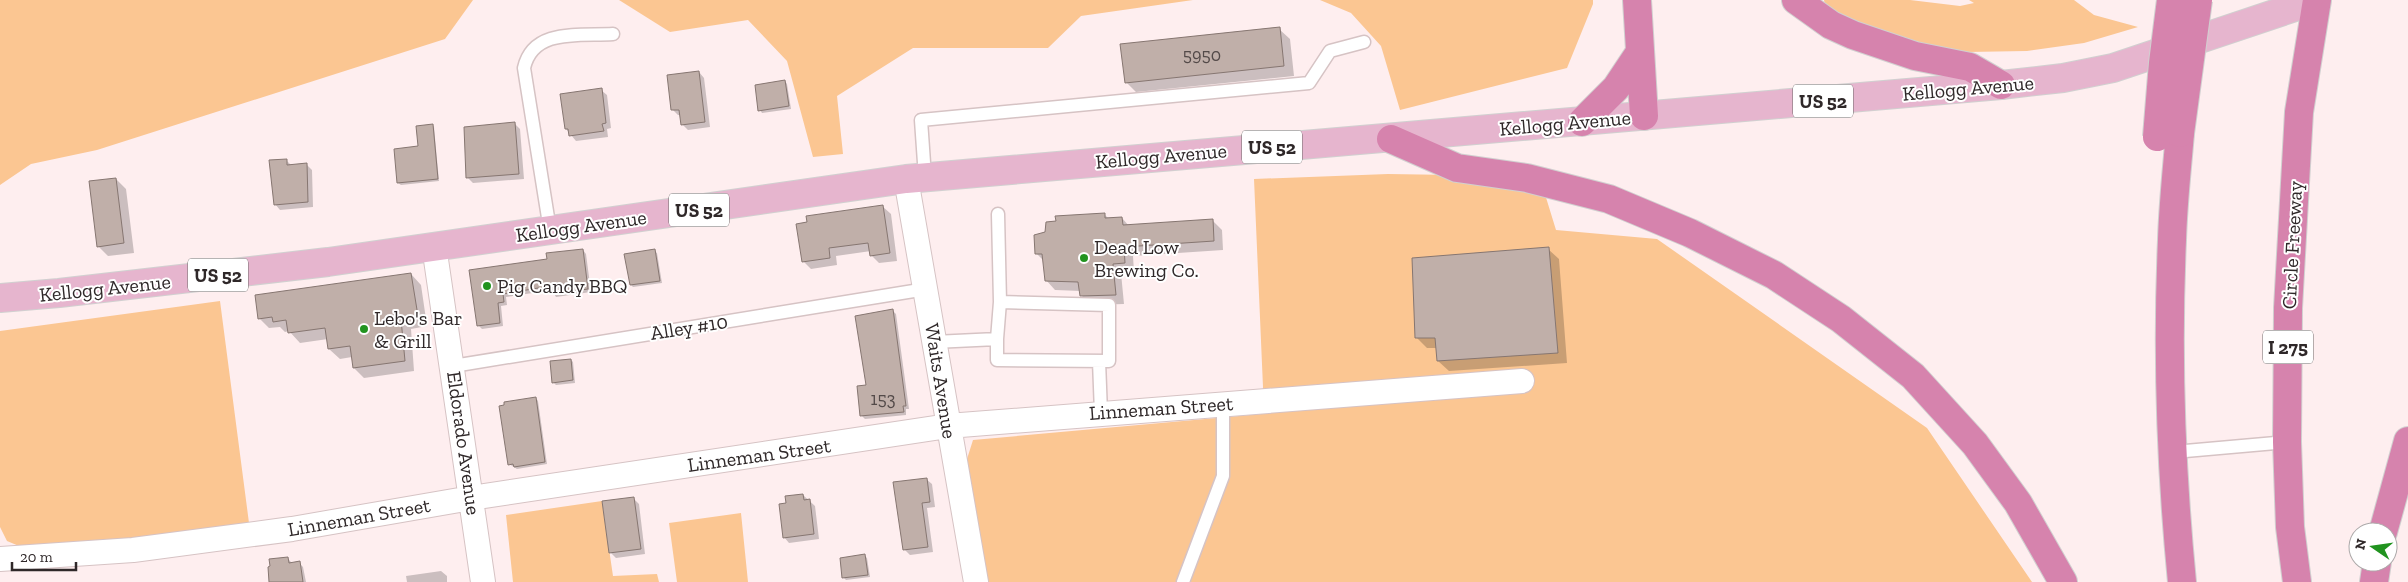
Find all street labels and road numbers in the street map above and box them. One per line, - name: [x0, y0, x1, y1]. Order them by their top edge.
- street label: Kellogg Avenue: [1901, 70, 2035, 106]
- road number: US 52: [1793, 84, 1853, 118]
- street label: Kellogg Avenue: [1498, 105, 1632, 141]
- road number: US 52: [1242, 130, 1302, 163]
- street label: Kellogg Avenue: [1094, 138, 1228, 174]
- street label: Circle Freeway: [2277, 179, 2307, 310]
- road number: US 52: [669, 194, 729, 226]
- street label: Kellogg Avenue: [514, 205, 648, 247]
- road number: US 52: [188, 258, 248, 292]
- street label: Kellogg Avenue: [38, 269, 172, 307]
- street label: Alley #10: [649, 309, 729, 345]
- street label: Waits Avenue: [920, 322, 962, 440]
- road number: I 275: [2263, 331, 2313, 364]
- street label: Eldorado Avenue: [442, 370, 486, 516]
- street label: Linneman Street: [1088, 391, 1234, 425]
- street label: Linneman Street: [686, 433, 833, 477]
- street label: Linneman Street: [286, 493, 433, 541]

